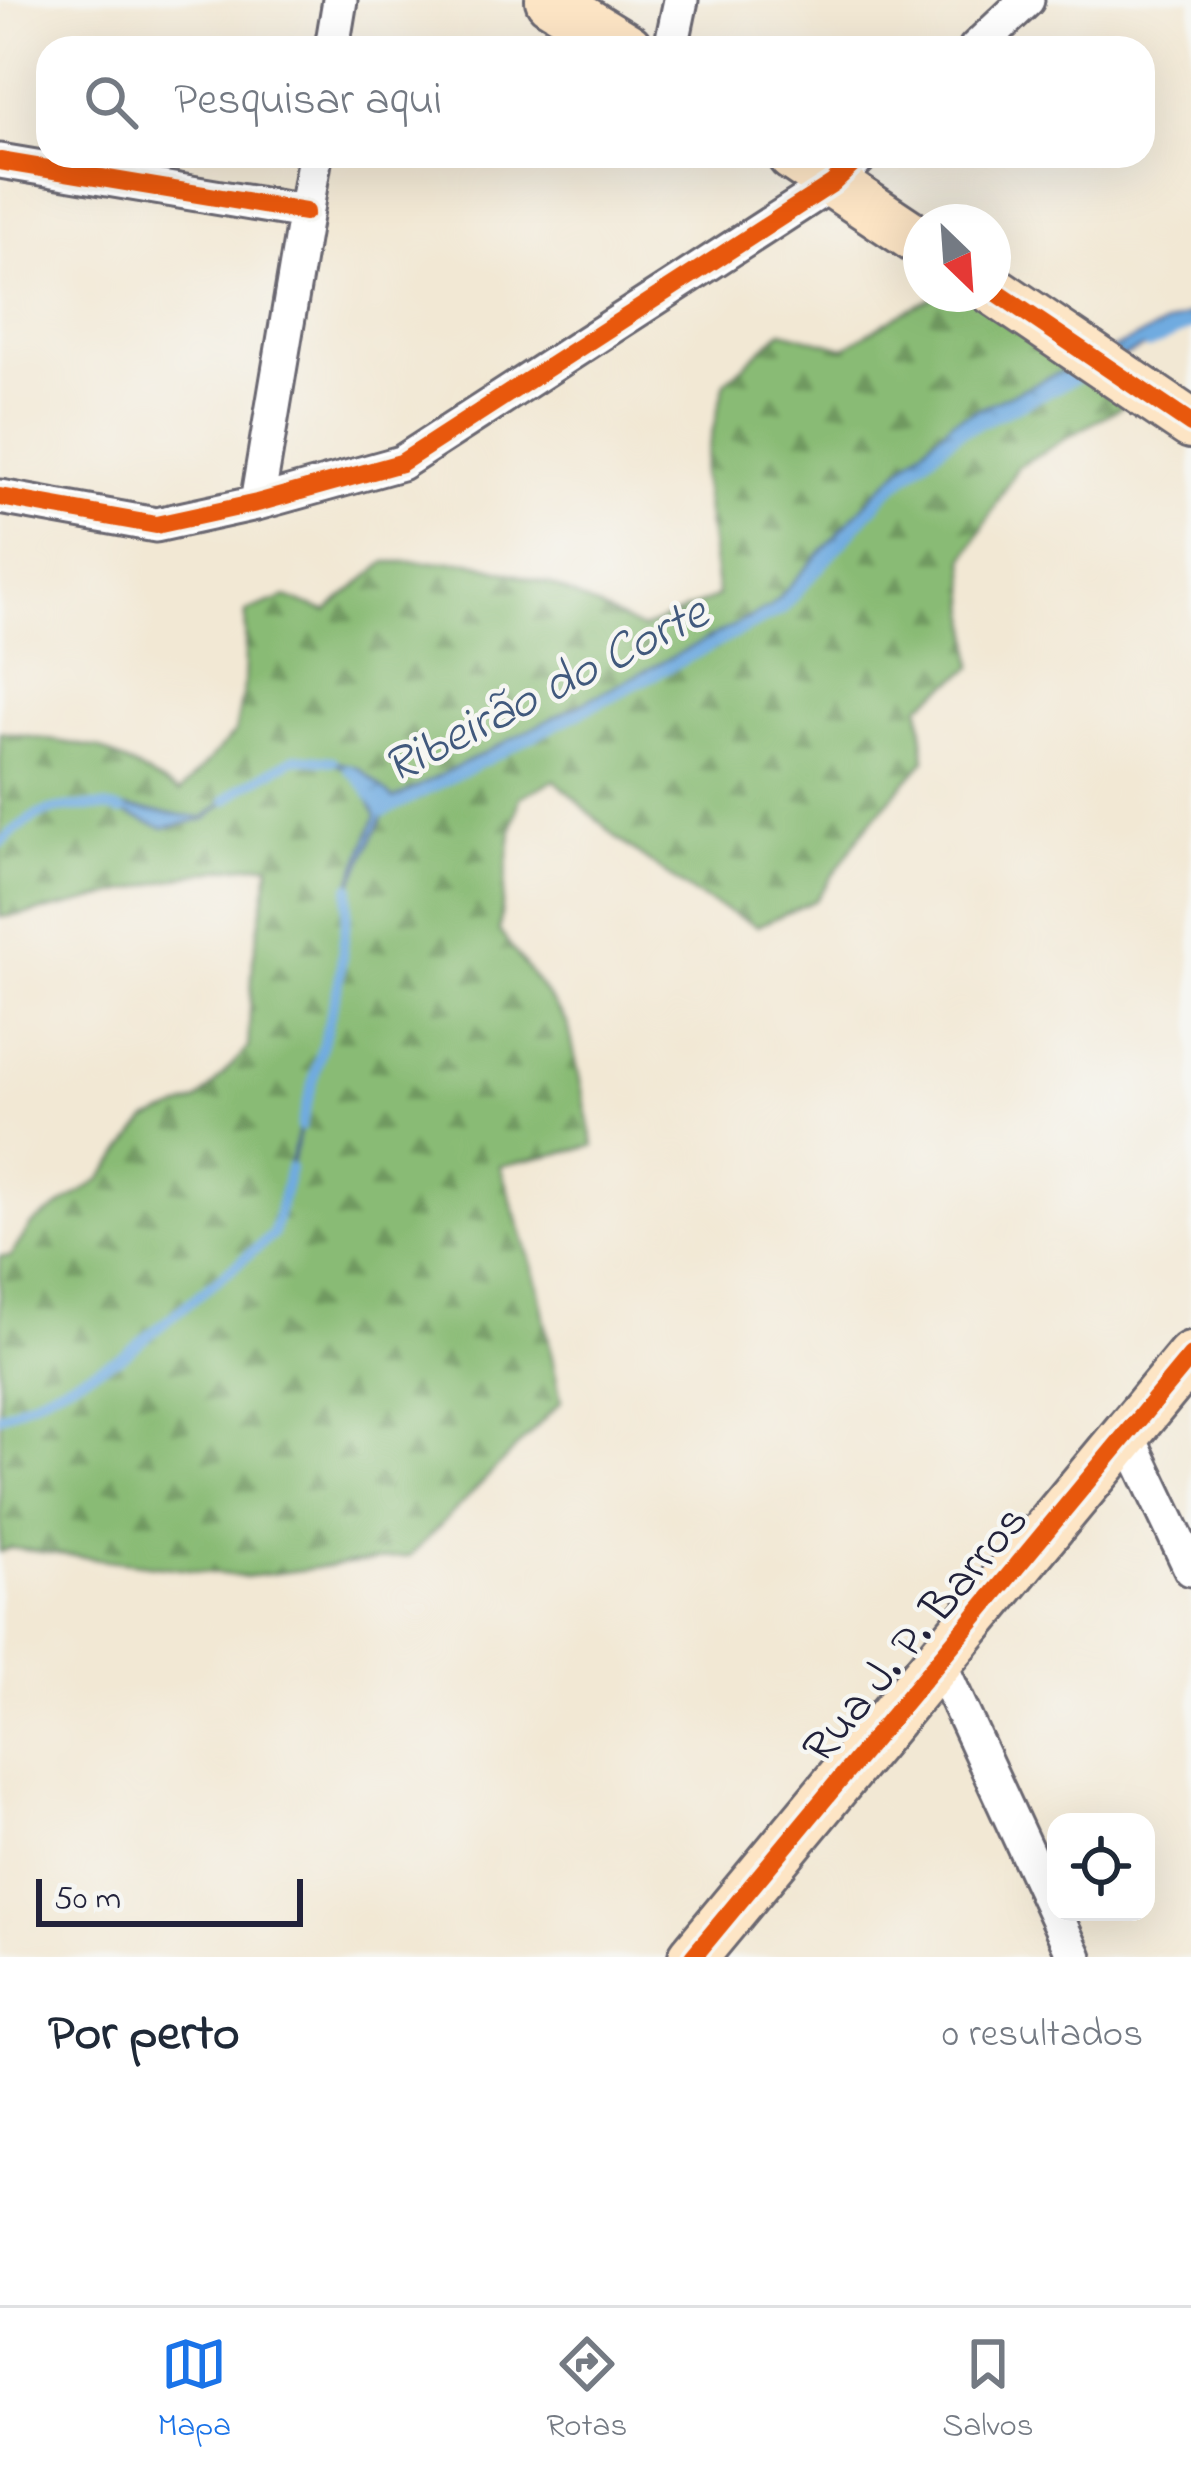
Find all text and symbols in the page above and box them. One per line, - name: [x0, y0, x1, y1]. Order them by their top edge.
- search box: [36, 36, 1155, 168]
- icon: search: [78, 69, 144, 135]
- text: Pesquisar aqui: [174, 69, 442, 135]
- north arrow: [903, 204, 1011, 312]
- water label: Ribeirão do Corte: [371, 577, 724, 806]
- street label: Rua J. P. Barros: [787, 1490, 1047, 1781]
- map controls: [1047, 1813, 1155, 1921]
- button: locate: [1047, 1813, 1155, 1921]
- scale bar: [36, 1873, 303, 1926]
- text: 50 m: [54, 1876, 121, 1924]
- text: Por perto: [48, 1998, 240, 2073]
- text: 0 resultados: [942, 2007, 1143, 2064]
- tab: Mapa: [158, 2331, 231, 2451]
- tab: Rotas: [546, 2331, 627, 2451]
- tab: Salvos: [942, 2331, 1034, 2451]

